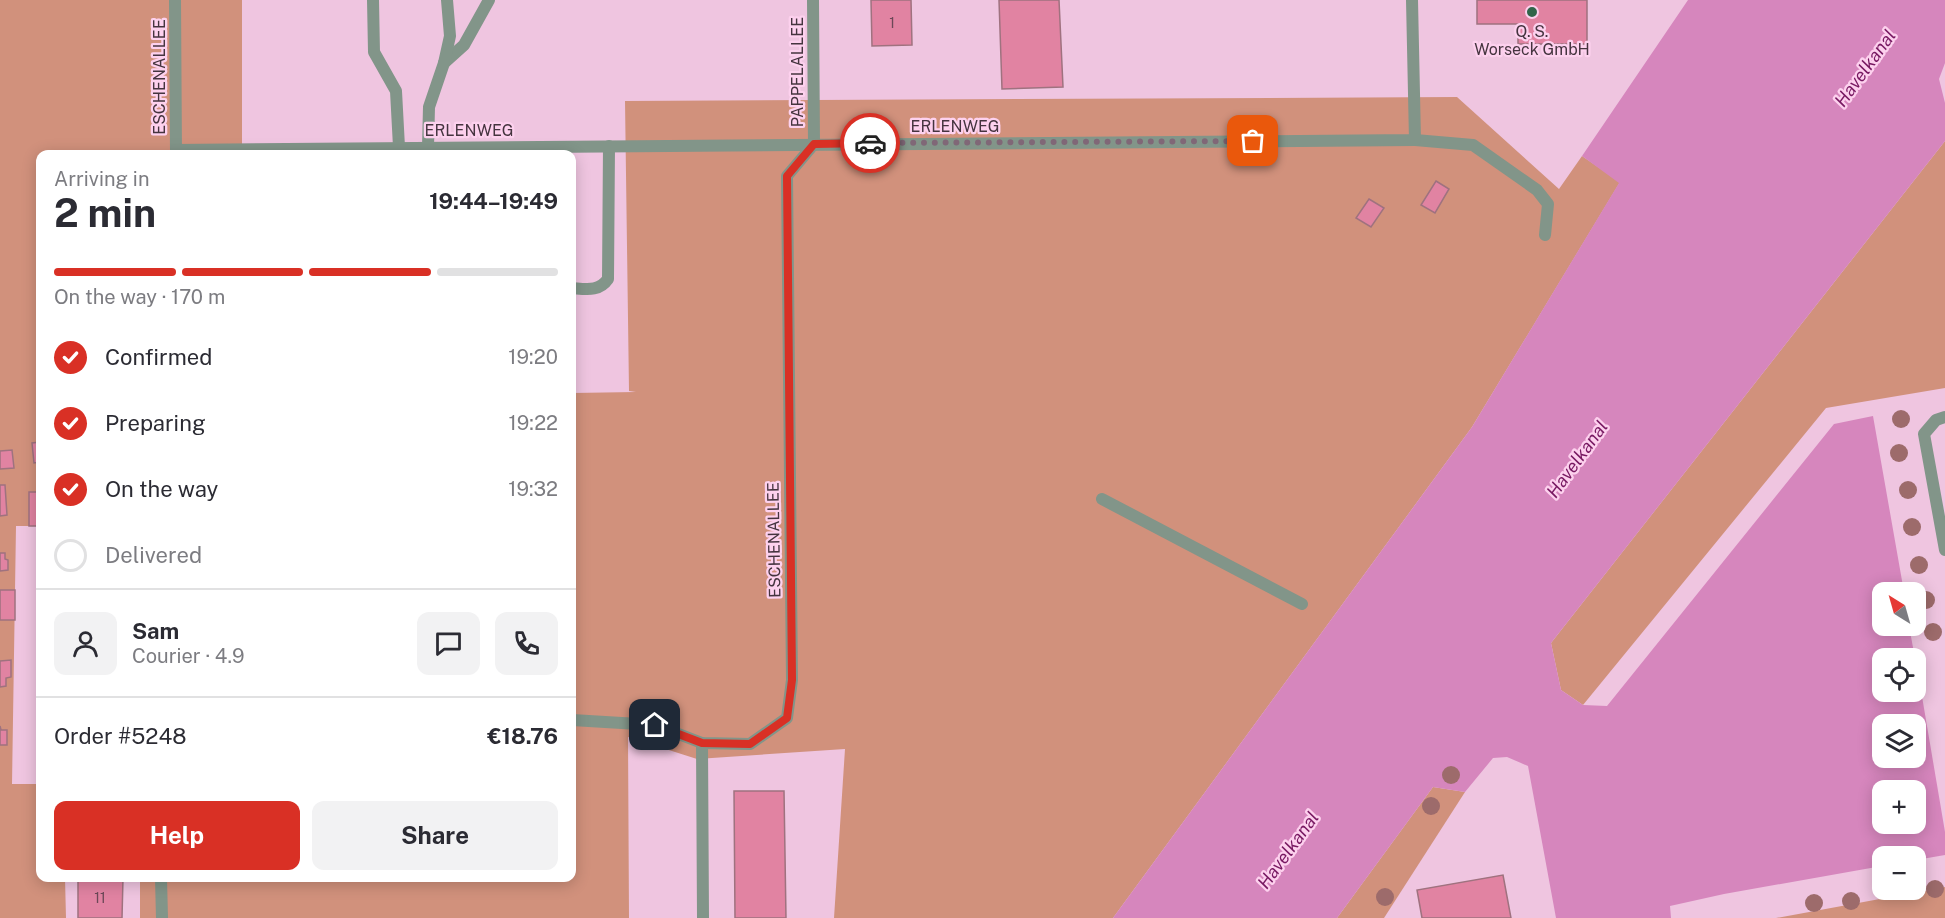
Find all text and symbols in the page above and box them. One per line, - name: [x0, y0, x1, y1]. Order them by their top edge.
- marker: Q. S. Worseck GmbH: [1525, 5, 1539, 19]
- house number: 1: [889, 15, 895, 31]
- street label: PAPPELALLEE: [788, 17, 807, 127]
- street label: ESCHENALLEE: [150, 19, 169, 135]
- place label: Q. S. Worseck GmbH: [1474, 22, 1590, 59]
- water label: Havelkanal: [1830, 25, 1900, 111]
- courier: [840, 113, 900, 173]
- pin: [1227, 115, 1278, 166]
- street label: ERLENWEG: [910, 117, 1000, 136]
- street label: ERLENWEG: [424, 121, 514, 140]
- icon: bag: [1236, 124, 1269, 157]
- icon: car: [854, 127, 887, 160]
- text: Arriving in: [54, 167, 149, 191]
- text: 19:44–19:49: [429, 188, 558, 214]
- text: 2 min: [54, 190, 156, 236]
- text: On the way · 170 m: [54, 285, 225, 309]
- icon: check: [54, 341, 87, 374]
- text: Confirmed: [105, 344, 212, 370]
- text: 19:20: [508, 345, 558, 369]
- icon: check: [54, 407, 87, 440]
- text: Preparing: [105, 410, 206, 436]
- text: 19:22: [509, 411, 558, 435]
- water label: Havelkanal: [1542, 416, 1612, 502]
- icon: check: [54, 473, 87, 506]
- text: On the way: [105, 476, 218, 502]
- text: 19:32: [508, 477, 558, 501]
- street label: ESCHENALLEE: [763, 482, 785, 598]
- text: Delivered: [105, 542, 202, 568]
- north arrow: [1872, 582, 1926, 636]
- map controls: [1872, 582, 1926, 900]
- button: person: [54, 612, 117, 675]
- button: chat: [417, 612, 480, 675]
- button: phone: [495, 612, 558, 675]
- text: Sam: [132, 618, 179, 644]
- text: Courier · 4.9: [132, 644, 244, 668]
- button: locate: [1872, 648, 1926, 702]
- pin: [629, 699, 680, 750]
- icon: home: [638, 708, 671, 741]
- button: layers: [1872, 714, 1926, 768]
- text: Order #5248: [54, 723, 187, 749]
- text: €18.76: [487, 723, 558, 749]
- button: +: [1872, 780, 1926, 834]
- button: Help: [54, 801, 300, 870]
- button: Share: [312, 801, 558, 870]
- water label: Havelkanal: [1253, 807, 1323, 893]
- button: −: [1872, 846, 1926, 900]
- house number: 11: [94, 890, 106, 906]

